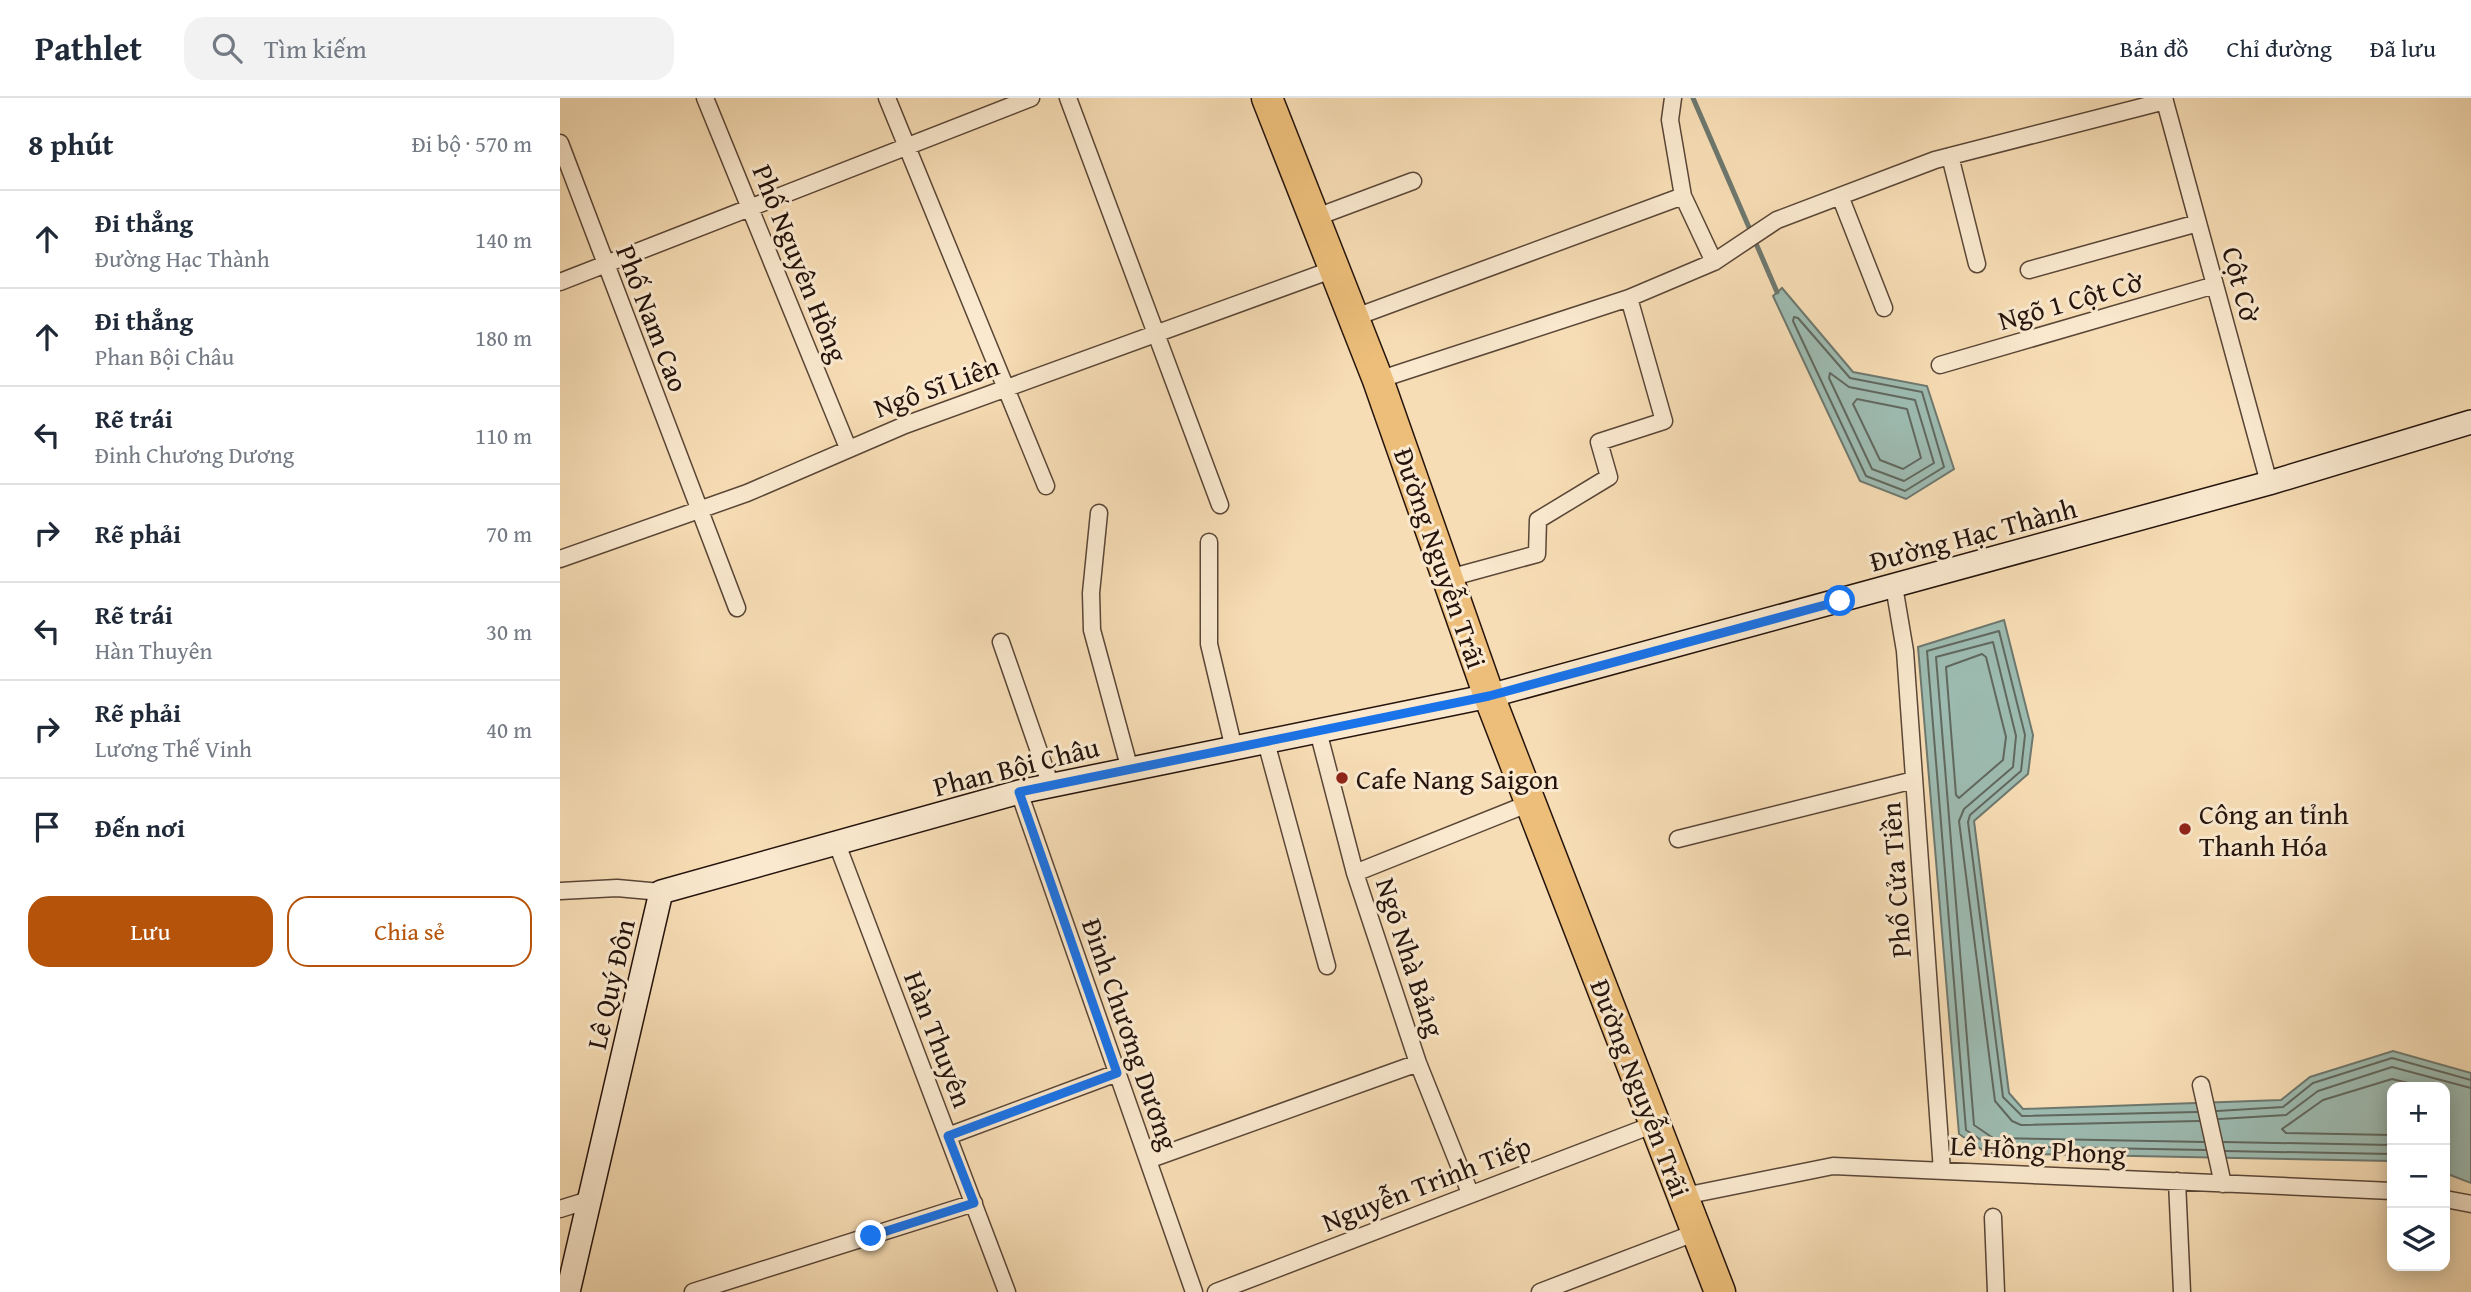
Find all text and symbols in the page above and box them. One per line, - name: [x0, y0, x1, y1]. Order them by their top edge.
- search box: [184, 17, 674, 80]
- text: Pathlet: [35, 24, 142, 72]
- icon: search: [208, 29, 246, 67]
- text: Tìm kiếm: [264, 29, 367, 68]
- text: Bản đồ: [2120, 31, 2189, 66]
- text: Chỉ đường: [2227, 31, 2332, 66]
- text: Đã lưu: [2370, 31, 2436, 66]
- text: 8 phút: [28, 122, 114, 166]
- text: Đi bộ · 570 m: [412, 127, 532, 160]
- street label: Phố Nguyên Hồng: [743, 158, 859, 368]
- text: Đi thẳng: [95, 203, 193, 242]
- icon: ahead: [28, 220, 66, 258]
- text: 140 m: [475, 223, 532, 256]
- street label: Phố Nam Cao: [606, 239, 700, 397]
- text: Đường Hạc Thành: [95, 242, 270, 275]
- street label: Cột Cờ: [2212, 242, 2272, 328]
- street label: Ngõ 1 Cột Cờ: [1993, 259, 2149, 340]
- text: Đi thẳng: [95, 301, 193, 340]
- icon: ahead: [28, 318, 66, 356]
- text: 180 m: [475, 321, 532, 354]
- text: Phan Bội Châu: [95, 340, 234, 373]
- street label: Ngô Sĩ Liên: [868, 344, 1005, 428]
- text: Rẽ trái: [95, 399, 173, 438]
- icon: left: [28, 416, 66, 454]
- text: 110 m: [475, 419, 532, 452]
- text: Đinh Chương Dương: [95, 438, 294, 471]
- street label: Đường Nguyễn Trãi: [1384, 442, 1498, 674]
- street label: Đường Hạc Thành: [1865, 487, 2081, 581]
- icon: right: [28, 514, 66, 552]
- text: Rẽ phải: [95, 514, 181, 553]
- text: 70 m: [486, 517, 532, 550]
- route start: [1824, 585, 1855, 616]
- text: Rẽ trái: [95, 595, 173, 634]
- icon: left: [28, 612, 66, 650]
- text: 30 m: [486, 615, 532, 648]
- text: Hàn Thuyên: [95, 634, 213, 667]
- text: Rẽ phải: [95, 693, 181, 732]
- icon: right: [28, 710, 66, 748]
- text: 40 m: [486, 713, 532, 746]
- street label: Phan Bội Châu: [929, 726, 1103, 806]
- text: Lương Thế Vinh: [95, 732, 252, 765]
- place label: Cafe Nang Saigon: [1356, 758, 1559, 799]
- marker: Cafe Nang Saigon: [1334, 770, 1350, 786]
- place label: Công an tỉnh Thanh Hóa: [2199, 793, 2349, 866]
- street label: Phố Cửa Tiền: [1869, 800, 1921, 959]
- icon: arrive: [28, 808, 66, 846]
- text: Đến nơi: [95, 808, 185, 847]
- marker: Công an tỉnh Thanh Hóa: [2177, 821, 2193, 837]
- street label: Ngõ Nhà Bảng: [1366, 872, 1456, 1042]
- button: Lưu: [28, 896, 273, 967]
- button: Chia sẻ: [287, 896, 532, 967]
- street label: Đinh Chương Dương: [1072, 913, 1190, 1155]
- street label: Lê Quý Đôn: [575, 915, 645, 1053]
- street label: Hàn Thuyên: [894, 965, 984, 1113]
- street label: Đường Nguyễn Trãi: [1581, 973, 1702, 1203]
- map controls: [2387, 1082, 2450, 1271]
- button: +: [2387, 1082, 2450, 1145]
- street label: Nguyễn Trinh Tiếp: [1316, 1124, 1536, 1242]
- street label: Lê Hồng Phong: [1949, 1124, 2127, 1174]
- button: −: [2387, 1145, 2450, 1208]
- button: layers: [2387, 1208, 2450, 1271]
- route end: [855, 1220, 886, 1251]

